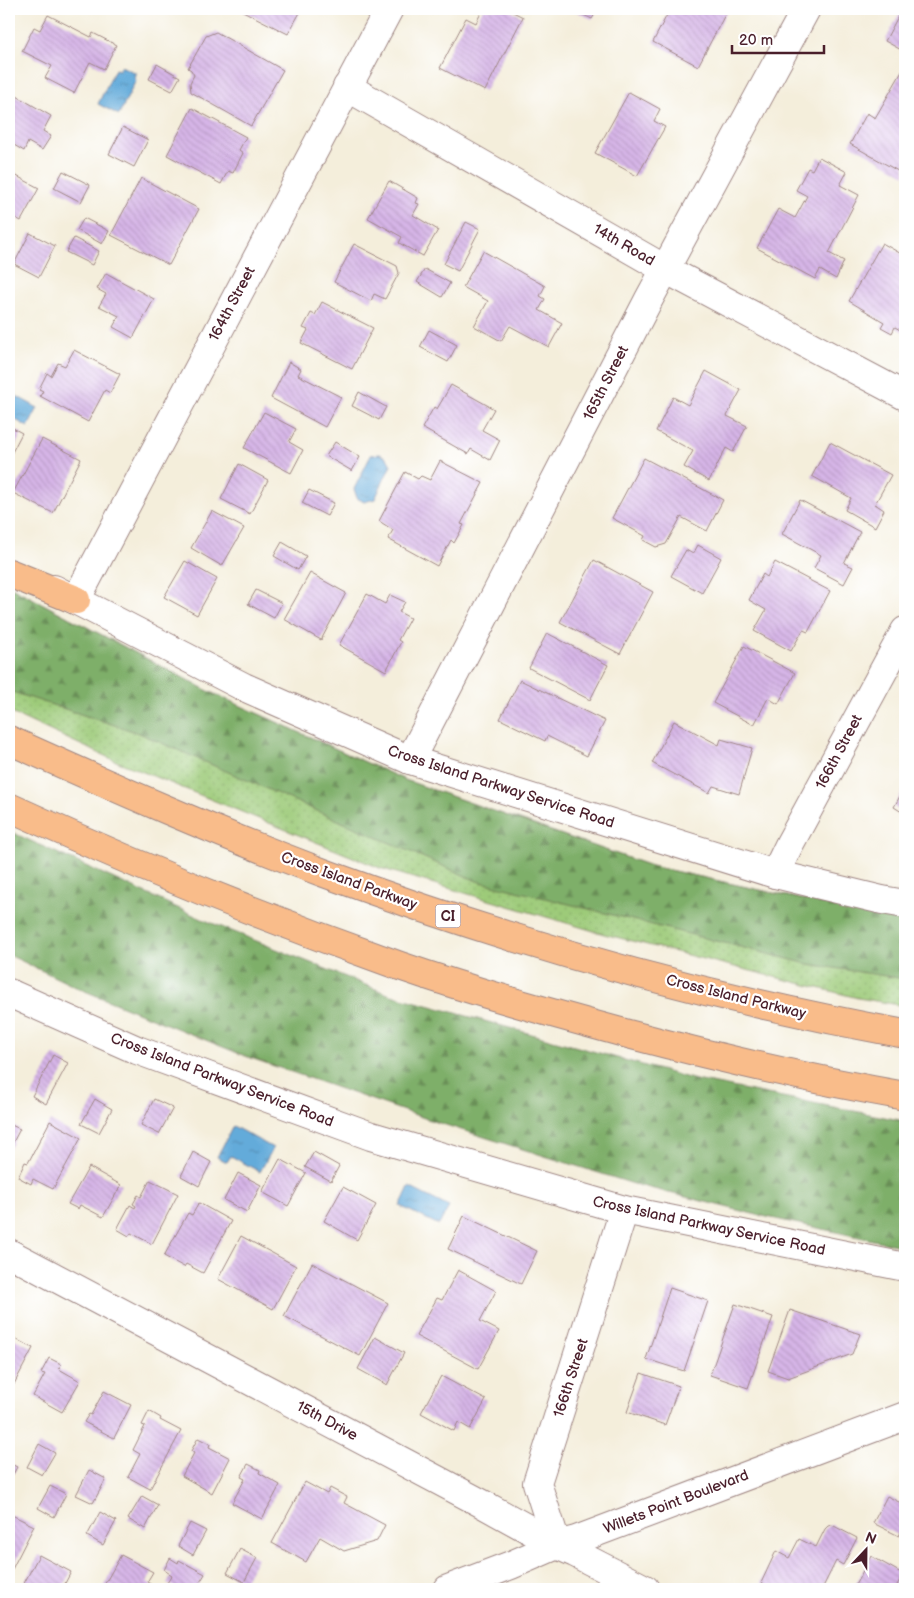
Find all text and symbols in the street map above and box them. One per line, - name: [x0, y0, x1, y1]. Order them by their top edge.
- scale bar: [732, 22, 824, 54]
- text: 20 m: [739, 31, 773, 50]
- street label: 14th Road: [590, 220, 658, 270]
- street label: 164th Street: [204, 263, 260, 345]
- street label: 165th Street: [579, 342, 633, 424]
- street label: 166th Street: [811, 711, 867, 793]
- street label: Cross Island Parkway Service Road: [385, 741, 617, 833]
- street label: Cross Island Parkway: [278, 848, 420, 915]
- road number: CI: [436, 904, 460, 928]
- street label: Cross Island Parkway: [664, 970, 808, 1024]
- street label: Cross Island Parkway Service Road: [108, 1029, 336, 1131]
- street label: Cross Island Parkway Service Road: [591, 1192, 827, 1260]
- street label: 166th Street: [549, 1336, 593, 1420]
- street label: 15th Drive: [293, 1397, 361, 1445]
- street label: Willets Point Boulevard: [601, 1466, 751, 1538]
- north arrow: [842, 1526, 892, 1576]
- text: N: [863, 1529, 879, 1548]

